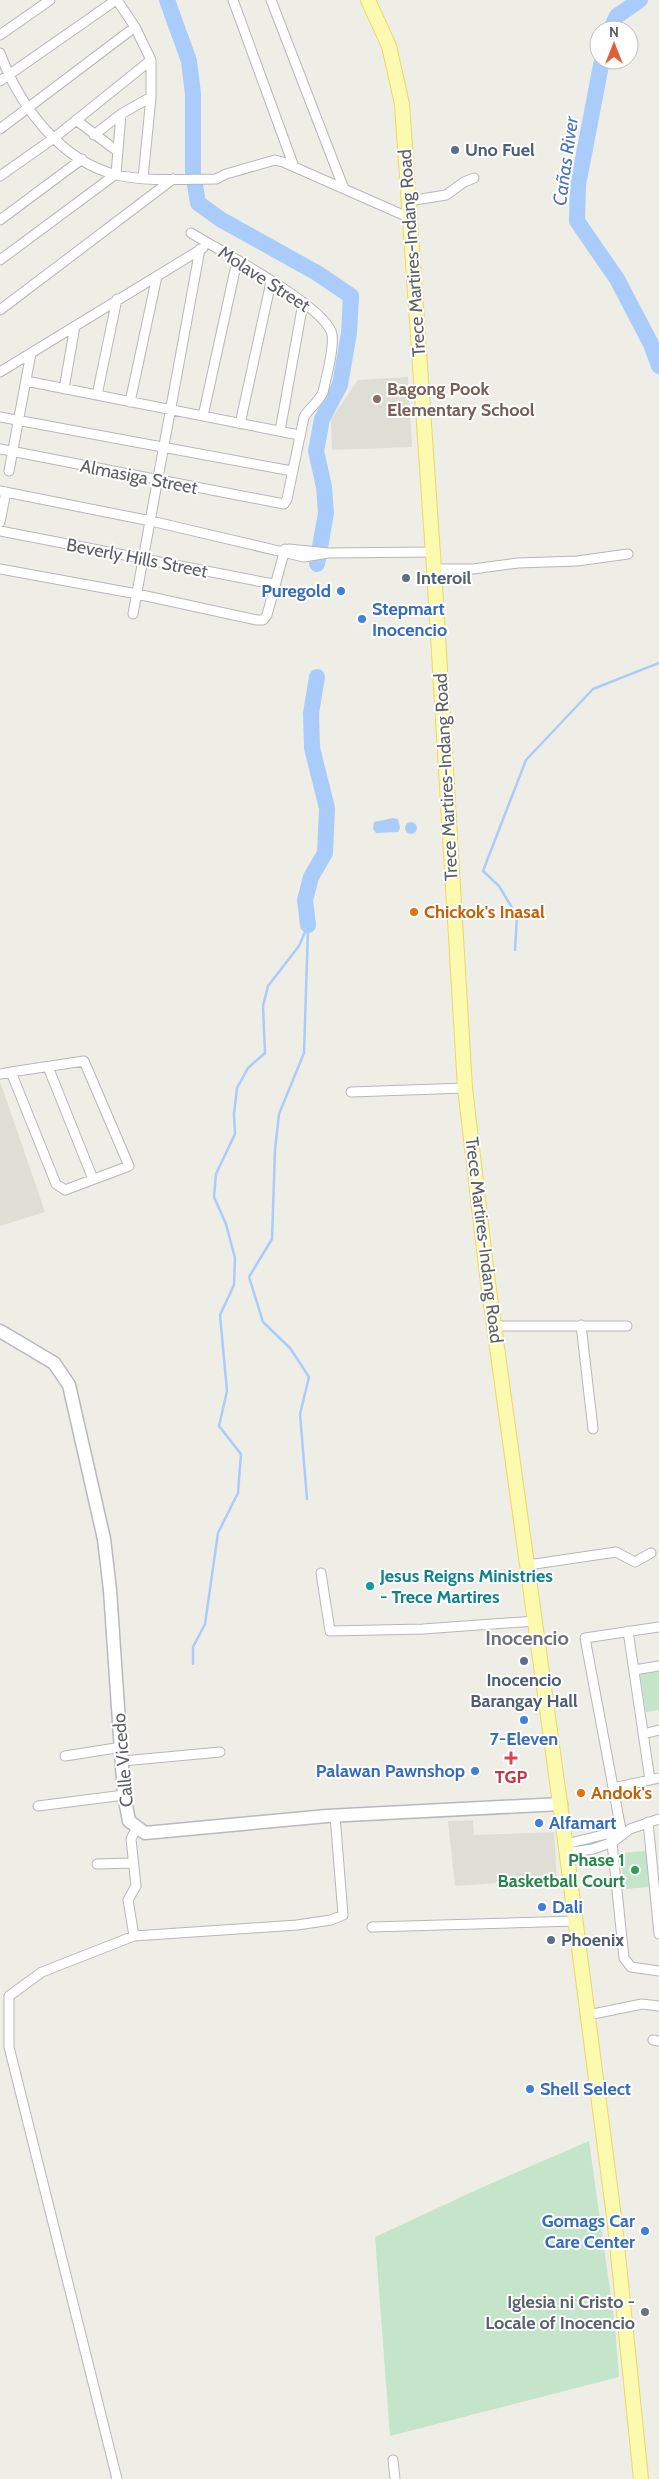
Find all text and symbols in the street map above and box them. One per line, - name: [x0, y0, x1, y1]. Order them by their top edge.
- north arrow: [589, 20, 639, 70]
- text: N: [609, 23, 619, 41]
- water label: Cañas River: [548, 114, 583, 207]
- place label: Uno Fuel: [465, 139, 535, 161]
- marker: Uno Fuel: [449, 144, 461, 156]
- street label: Trece Martires-Indang Road: [394, 149, 430, 357]
- street label: Molave Street: [214, 241, 314, 317]
- place label: Bagong Pook Elementary School: [387, 378, 535, 421]
- marker: Bagong Pook Elementary School: [371, 393, 383, 405]
- street label: Almasiga Street: [79, 455, 199, 499]
- street label: Beverly Hills Street: [65, 534, 209, 582]
- place label: Interoil: [416, 567, 472, 589]
- marker: Interoil: [400, 572, 412, 584]
- place label: Puregold: [261, 580, 331, 602]
- marker: Puregold: [335, 585, 347, 597]
- place label: Stepmart Inocencio: [372, 598, 447, 641]
- marker: Stepmart Inocencio: [356, 613, 368, 625]
- street label: Trece Martires-Indang Road: [430, 673, 462, 881]
- place label: Chickok's Inasal: [424, 901, 545, 923]
- marker: Chickok's Inasal: [408, 906, 420, 918]
- street label: Trece Martires-Indang Road: [460, 1136, 508, 1344]
- place label: Jesus Reigns Ministries - Trece Martires: [379, 1565, 553, 1608]
- marker: Jesus Reigns Ministries - Trece Martires: [364, 1580, 376, 1592]
- district label: Inocencio: [485, 1626, 569, 1650]
- marker: Inocencio Barangay Hall: [518, 1655, 530, 1667]
- place label: Inocencio Barangay Hall: [470, 1669, 578, 1712]
- street label: Calle Vicedo: [108, 1712, 138, 1808]
- marker: 7-Eleven: [518, 1714, 530, 1726]
- place label: 7-Eleven: [490, 1728, 558, 1750]
- marker: TGP: [505, 1752, 517, 1764]
- place label: Palawan Pawnshop: [316, 1760, 465, 1782]
- marker: Palawan Pawnshop: [469, 1765, 481, 1777]
- place label: TGP: [495, 1766, 527, 1788]
- place label: Andok's: [591, 1782, 653, 1804]
- marker: Andok's: [575, 1787, 587, 1799]
- place label: Alfamart: [549, 1812, 617, 1834]
- marker: Alfamart: [533, 1817, 545, 1829]
- place label: Phase 1 Basketball Court: [497, 1849, 625, 1892]
- marker: Phase 1 Basketball Court: [629, 1864, 641, 1876]
- place label: Dali: [552, 1896, 583, 1918]
- marker: Dali: [536, 1901, 548, 1913]
- place label: Phoenix: [561, 1929, 624, 1951]
- marker: Phoenix: [545, 1934, 557, 1946]
- place label: Shell Select: [540, 2078, 631, 2100]
- marker: Shell Select: [524, 2083, 536, 2095]
- place label: Gomags Car Care Center: [542, 2210, 635, 2253]
- marker: Gomags Car Care Center: [639, 2225, 651, 2237]
- place label: Iglesia ni Cristo - Locale of Inocencio: [485, 2291, 635, 2334]
- marker: Iglesia ni Cristo - Locale of Inocencio: [639, 2306, 651, 2318]

